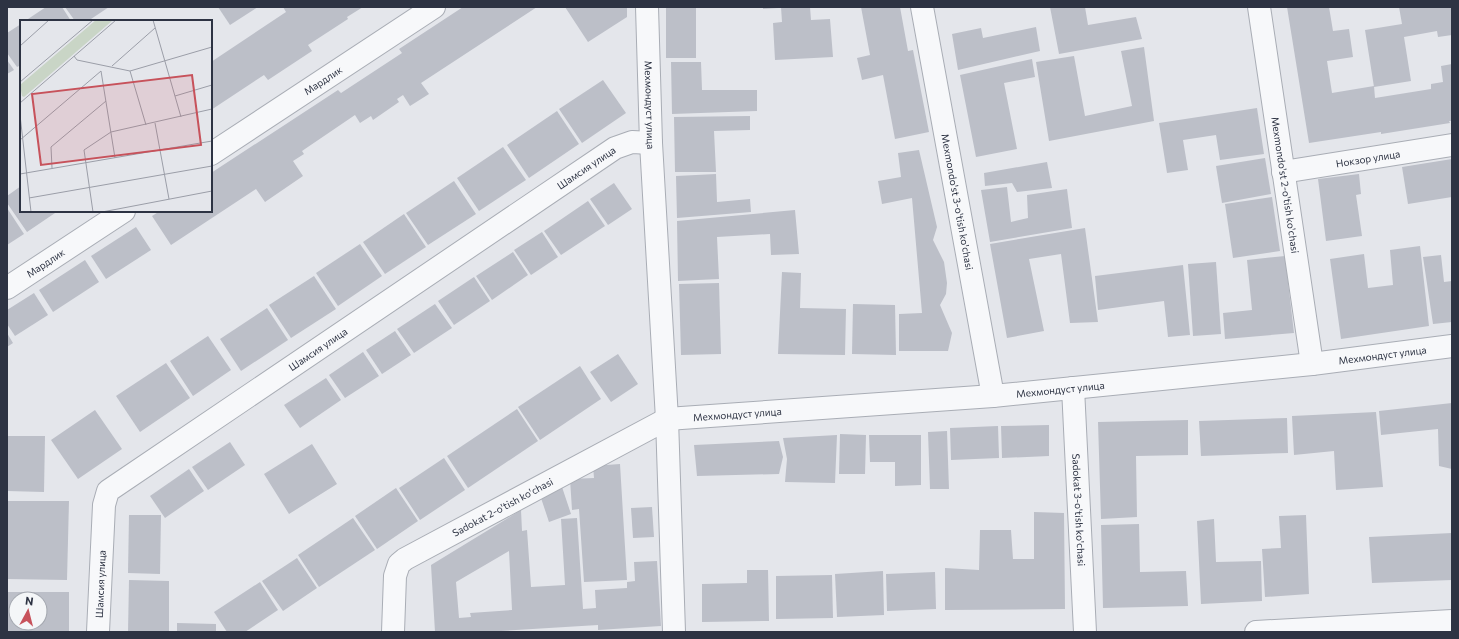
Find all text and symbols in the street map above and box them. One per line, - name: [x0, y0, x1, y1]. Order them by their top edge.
- inset map: [20, 20, 212, 212]
- street label: Мехмондуст улица: [643, 60, 657, 150]
- street label: Мардлик: [301, 63, 345, 97]
- street label: Mexmondo'st 2-o'tish ko'chasi: [1269, 116, 1301, 254]
- street label: Mexmondo'st 3-o'tish ko'chasi: [939, 133, 976, 271]
- street label: Шамсия улица: [555, 143, 618, 192]
- street label: Нокзор улица: [1335, 147, 1401, 169]
- street label: Мардлик: [24, 245, 67, 280]
- street label: Шамсия улица: [286, 325, 349, 373]
- street label: Мехмондуст улица: [1338, 343, 1427, 367]
- street label: Мехмондуст улица: [1016, 379, 1105, 400]
- street label: Мехмондуст улица: [693, 405, 782, 423]
- street label: Sadokat 3-o'tish ko'chasi: [1070, 453, 1088, 566]
- street label: Sadokat 2-o'tish ko'chasi: [450, 475, 555, 539]
- street label: Шамсия улица: [93, 550, 108, 618]
- north arrow: [8, 591, 48, 631]
- text: N: [24, 594, 34, 608]

